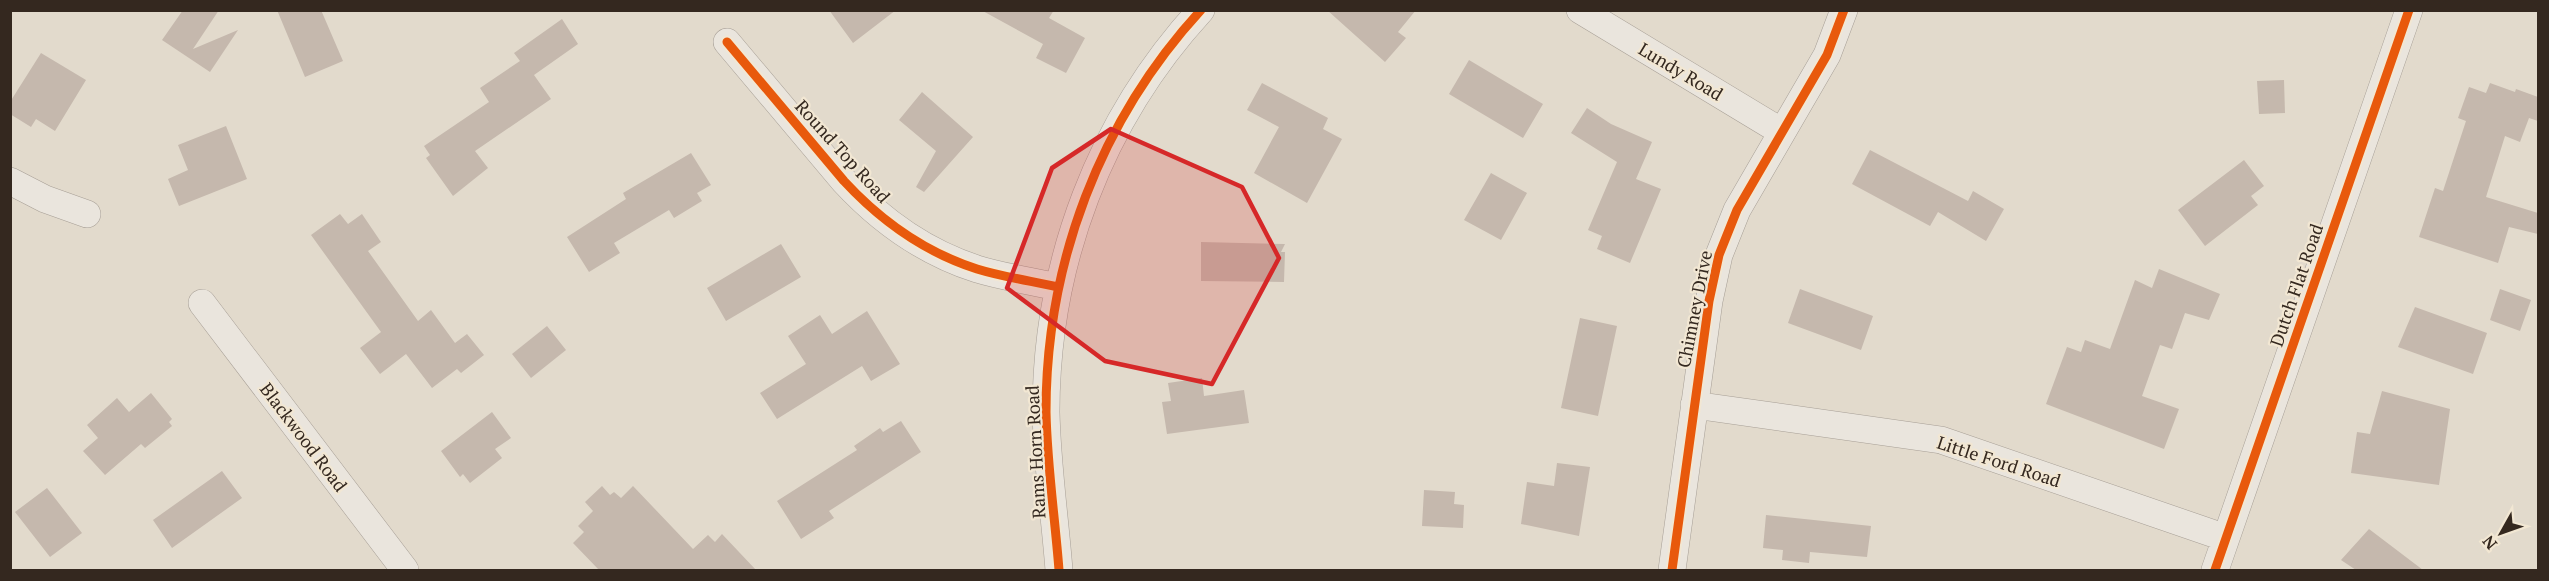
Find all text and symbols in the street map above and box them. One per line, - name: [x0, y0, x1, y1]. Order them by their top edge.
- street label: Lundy Road: [1634, 36, 1728, 106]
- street label: Round Top Road: [790, 94, 896, 208]
- street label: Dutch Flat Road: [2264, 220, 2328, 350]
- street label: Chimney Drive: [1671, 248, 1717, 370]
- street label: Blackwood Road: [255, 378, 353, 496]
- street label: Rams Horn Road: [1020, 385, 1050, 519]
- street label: Little Ford Road: [1934, 430, 2064, 492]
- north arrow: [2471, 503, 2531, 563]
- text: N: [2477, 531, 2502, 554]

